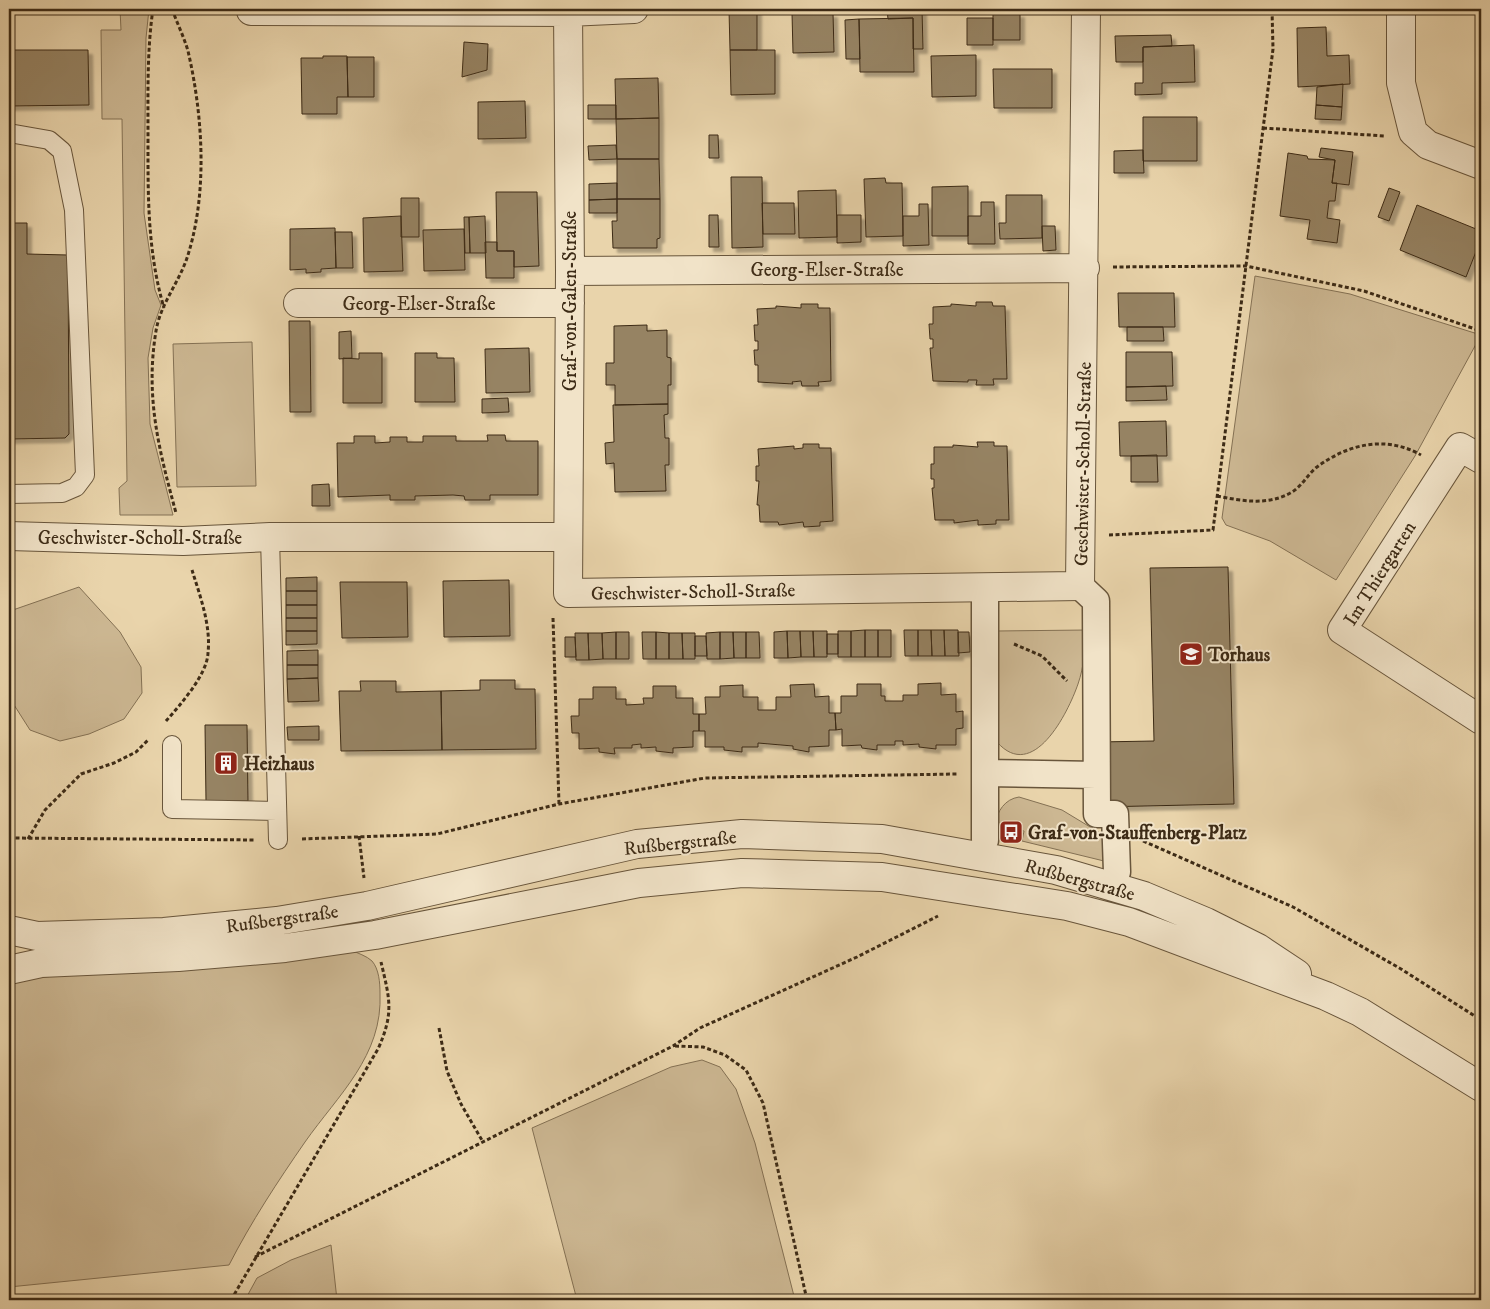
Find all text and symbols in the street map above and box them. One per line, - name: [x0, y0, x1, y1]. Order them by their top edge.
- street label: Graf-von-Galen-Straße: [559, 211, 582, 391]
- street label: Georg-Elser-Straße: [750, 259, 904, 282]
- street label: Georg-Elser-Straße: [342, 293, 496, 316]
- street label: Geschwister-Scholl-Straße: [1070, 361, 1097, 566]
- street label: Im Thiergarten: [1339, 517, 1421, 630]
- street label: Geschwister-Scholl-Straße: [38, 527, 242, 550]
- street label: Geschwister-Scholl-Straße: [591, 579, 796, 606]
- school or university icon: Torhaus: [1178, 641, 1204, 667]
- place label: Torhaus: [1207, 644, 1271, 667]
- building icon: Heizhaus: [213, 750, 239, 776]
- place label: Heizhaus: [244, 753, 315, 776]
- bus stop icon: Graf-von-Stauffenberg-Platz: [998, 819, 1024, 845]
- place label: Graf-von-Stauffenberg-Platz: [1028, 822, 1248, 845]
- street label: Rußbergstraße: [623, 826, 738, 861]
- street label: Rußbergstraße: [1022, 855, 1137, 906]
- street label: Rußbergstraße: [225, 900, 340, 939]

